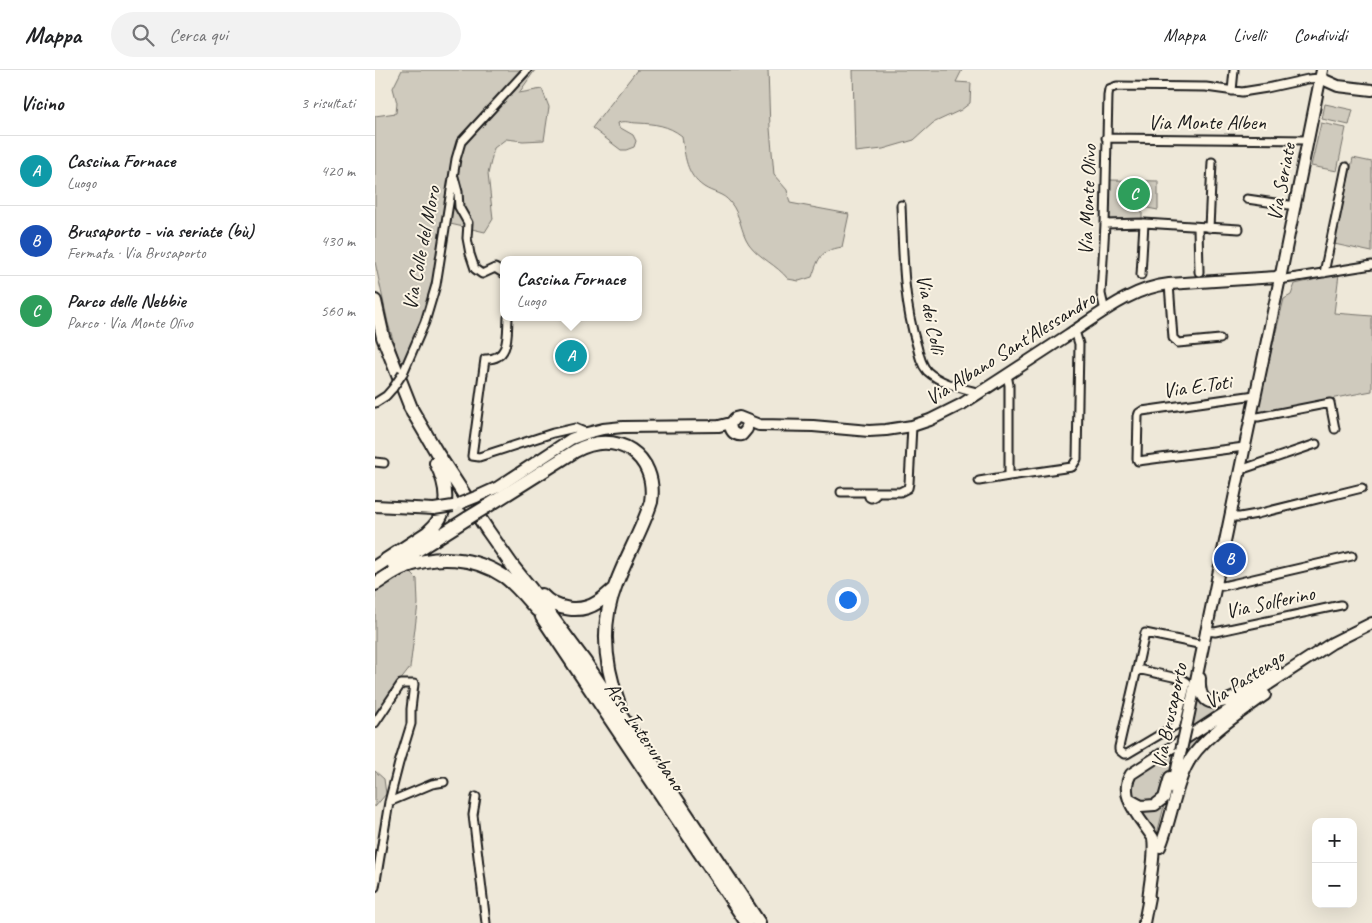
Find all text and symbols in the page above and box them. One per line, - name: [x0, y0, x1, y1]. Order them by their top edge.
- search box: [111, 12, 461, 57]
- text: Mappa: [25, 20, 81, 50]
- icon: search: [129, 21, 157, 49]
- text: Cerca qui: [169, 23, 228, 47]
- text: Mappa: [1164, 24, 1205, 46]
- text: Livelli: [1233, 24, 1266, 46]
- text: Condividi: [1294, 24, 1347, 46]
- text: Vicino: [20, 90, 63, 116]
- text: 3 risultati: [301, 93, 355, 113]
- street label: Via Monte Alben: [1148, 109, 1267, 135]
- street label: Via Seriate: [1261, 140, 1301, 223]
- street label: Via Monte Olivo: [1072, 143, 1102, 256]
- text: Cascina Fornace: [67, 149, 175, 173]
- text: A: [32, 161, 40, 181]
- text: 420 m: [321, 161, 355, 181]
- text: Luogo: [67, 173, 96, 193]
- pin: C: [1118, 175, 1150, 213]
- street label: Via Colle del Moro: [396, 182, 446, 312]
- text: Brusaporto - via seriate (bù): [67, 219, 254, 243]
- text: B: [32, 231, 40, 251]
- text: 430 m: [321, 231, 355, 251]
- text: Fermata · Via Brusaporto: [67, 243, 206, 263]
- popup: [500, 256, 642, 321]
- text: Cascina Fornace: [517, 267, 625, 291]
- street label: Via dei Colli: [911, 272, 952, 359]
- street label: Via Albano Sant'Alessandro: [920, 284, 1101, 411]
- text: Parco delle Nebbie: [67, 289, 186, 313]
- text: Luogo: [517, 291, 546, 311]
- text: C: [32, 301, 40, 321]
- text: 560 m: [321, 301, 355, 321]
- text: Parco · Via Monte Olivo: [67, 313, 193, 333]
- pin: A: [555, 337, 587, 375]
- street label: Via E.Toti: [1161, 368, 1236, 404]
- pin: B: [1214, 540, 1246, 578]
- street label: Via Solferino: [1223, 580, 1318, 624]
- your location: [835, 587, 861, 613]
- street label: Via Pastengo: [1199, 642, 1291, 715]
- street label: Via Brusaporto: [1145, 659, 1193, 771]
- street label: Asse Interurbano: [599, 676, 692, 798]
- map controls: [1312, 818, 1357, 908]
- button: +: [1312, 818, 1357, 863]
- button: −: [1312, 863, 1357, 908]

